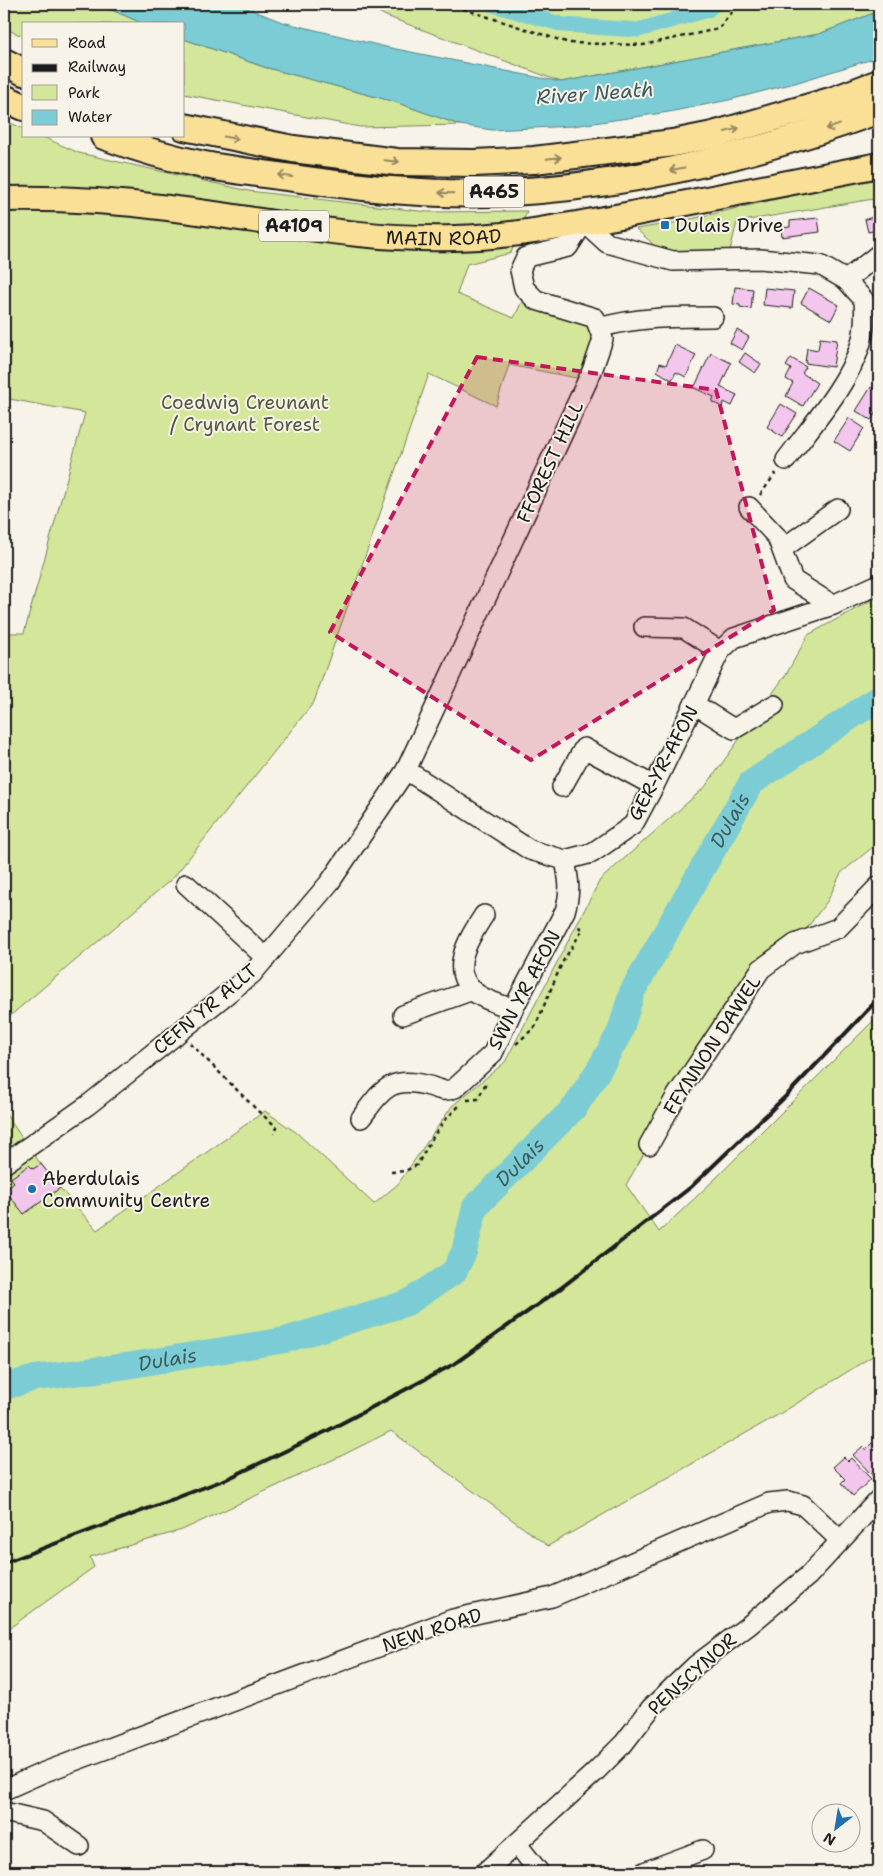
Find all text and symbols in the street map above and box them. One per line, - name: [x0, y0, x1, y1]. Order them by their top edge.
- legend: [22, 22, 185, 138]
- text: Road: [68, 33, 106, 53]
- text: Railway: [68, 57, 126, 77]
- water label: River Neath: [535, 76, 655, 110]
- text: Park: [68, 83, 100, 103]
- text: Water: [68, 107, 112, 127]
- one-way arrow: [826, 122, 842, 132]
- one-way arrow: [723, 124, 739, 134]
- one-way arrow: [223, 133, 239, 143]
- one-way arrow: [546, 153, 562, 163]
- one-way arrow: [384, 157, 400, 166]
- one-way arrow: [669, 165, 685, 174]
- one-way arrow: [277, 171, 293, 181]
- road number: A465: [464, 176, 524, 208]
- one-way arrow: [438, 188, 454, 197]
- road number: A4109: [259, 210, 329, 242]
- place label: Dulais Drive: [675, 213, 784, 238]
- marker: Dulais Drive: [659, 219, 671, 231]
- street label: MAIN ROAD: [385, 223, 503, 251]
- park label: Coedwig Creunant / Crynant Forest: [161, 390, 329, 437]
- street label: FFOREST HILL: [511, 397, 589, 527]
- street label: GER-YR-AFON: [622, 701, 704, 825]
- water label: Dulais: [704, 788, 756, 852]
- street label: SWN YR AFON: [482, 926, 566, 1054]
- street label: CEFN YR ALLT: [148, 958, 263, 1060]
- street label: FFYNNON DAWEL: [658, 970, 766, 1120]
- water label: Dulais: [490, 1132, 550, 1192]
- place label: Aberdulais Community Centre: [42, 1166, 210, 1213]
- marker: Aberdulais Community Centre: [26, 1183, 38, 1195]
- water label: Dulais: [136, 1342, 199, 1377]
- street label: NEW ROAD: [379, 1602, 485, 1658]
- street label: PENSCYNOR: [642, 1628, 742, 1720]
- north arrow: [810, 1804, 860, 1854]
- text: N: [820, 1829, 839, 1850]

